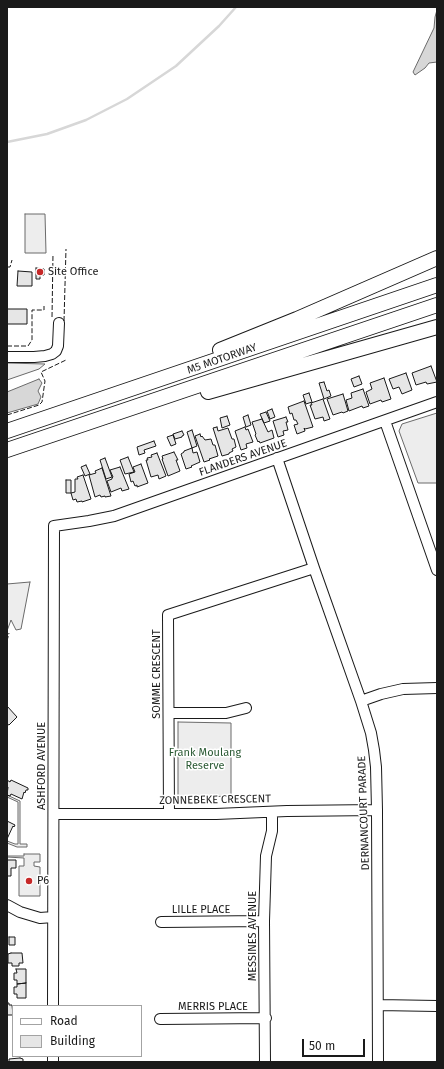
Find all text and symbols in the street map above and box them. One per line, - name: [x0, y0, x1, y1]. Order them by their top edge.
- place label: Site Office: [48, 265, 98, 279]
- marker: Site Office: [35, 267, 45, 277]
- street label: M5 MOTORWAY: [185, 341, 259, 377]
- street label: FLANDERS AVENUE: [197, 437, 289, 479]
- street label: SOMME CRESCENT: [150, 629, 164, 719]
- street label: ASHFORD AVENUE: [35, 722, 49, 810]
- park label: Frank Moulang Reserve: [169, 746, 241, 772]
- street label: DERNANCOURT PARADE: [355, 755, 373, 871]
- street label: ZONNEBEKE CRESCENT: [159, 792, 271, 808]
- place label: P6: [37, 874, 49, 888]
- marker: P6: [24, 876, 34, 886]
- street label: MESSINES AVENUE: [246, 891, 260, 981]
- street label: LILLE PLACE: [172, 903, 230, 917]
- street label: MERRIS PLACE: [178, 1000, 248, 1014]
- legend: [12, 1005, 142, 1057]
- text: Road: [50, 1014, 78, 1028]
- scale bar: [304, 1031, 367, 1057]
- text: Building: [50, 1034, 95, 1048]
- text: 50 m: [309, 1039, 335, 1053]

